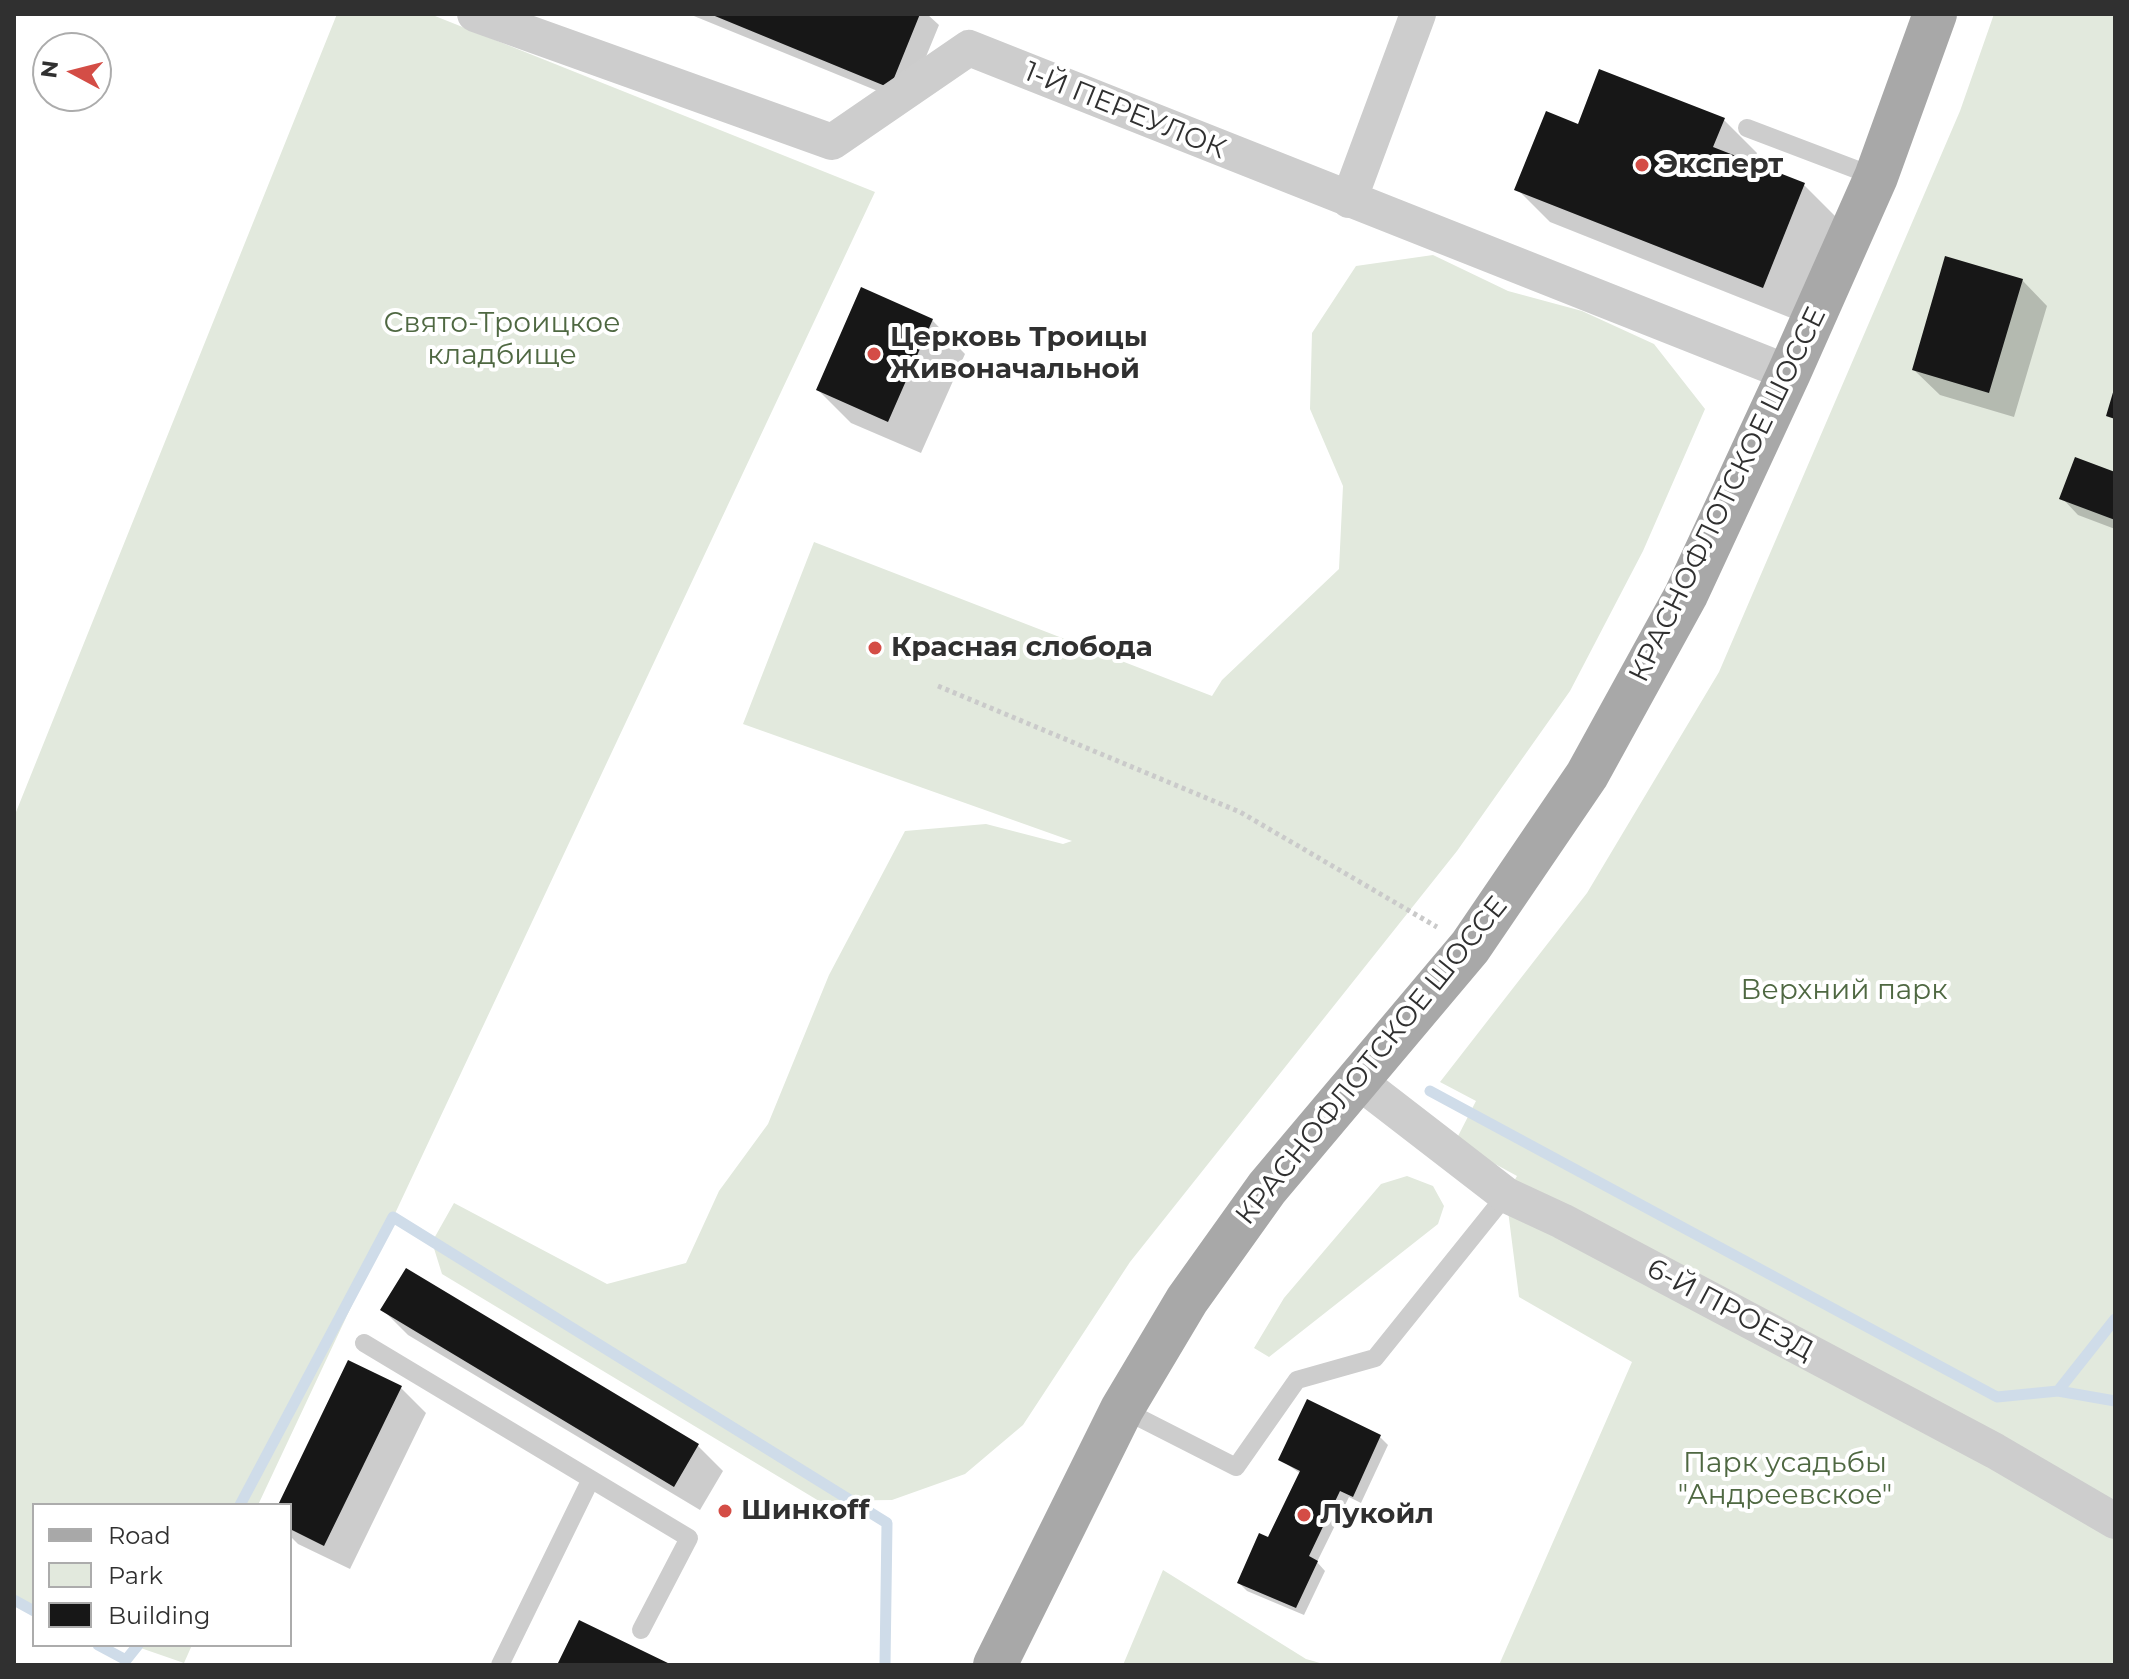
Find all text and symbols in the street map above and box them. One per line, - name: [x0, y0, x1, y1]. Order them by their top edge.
- north arrow: [32, 32, 112, 112]
- street label: 1-Й ПЕРЕУЛОК: [1019, 55, 1231, 167]
- text: N: [35, 59, 64, 80]
- place label: Эксперт: [1658, 148, 1783, 182]
- marker: Эксперт: [1633, 156, 1651, 174]
- street label: КРАСНОФЛОТСКОЕ ШОССЕ: [1622, 302, 1834, 688]
- park label: Свято-Троицкое кладбище: [384, 307, 620, 373]
- place label: Церковь Троицы Живоначальной: [890, 321, 1148, 387]
- marker: Церковь Троицы Живоначальной: [865, 345, 883, 363]
- place label: Красная слобода: [891, 631, 1153, 665]
- marker: Красная слобода: [866, 639, 884, 657]
- street label: КРАСНОФЛОТСКОЕ ШОССЕ: [1229, 890, 1515, 1232]
- park label: Верхний парк: [1740, 974, 1948, 1008]
- street label: 6-Й ПРОЕЗД: [1641, 1252, 1819, 1368]
- park label: Парк усадьбы "Андреевское": [1678, 1447, 1892, 1513]
- place label: Шинкoff: [741, 1494, 869, 1528]
- place label: Лукойл: [1320, 1498, 1434, 1532]
- marker: Шинкoff: [716, 1502, 734, 1520]
- legend: [32, 1503, 292, 1647]
- marker: Лукойл: [1295, 1506, 1313, 1524]
- text: Road: [108, 1521, 171, 1550]
- text: Park: [108, 1561, 163, 1590]
- text: Building: [108, 1601, 211, 1630]

